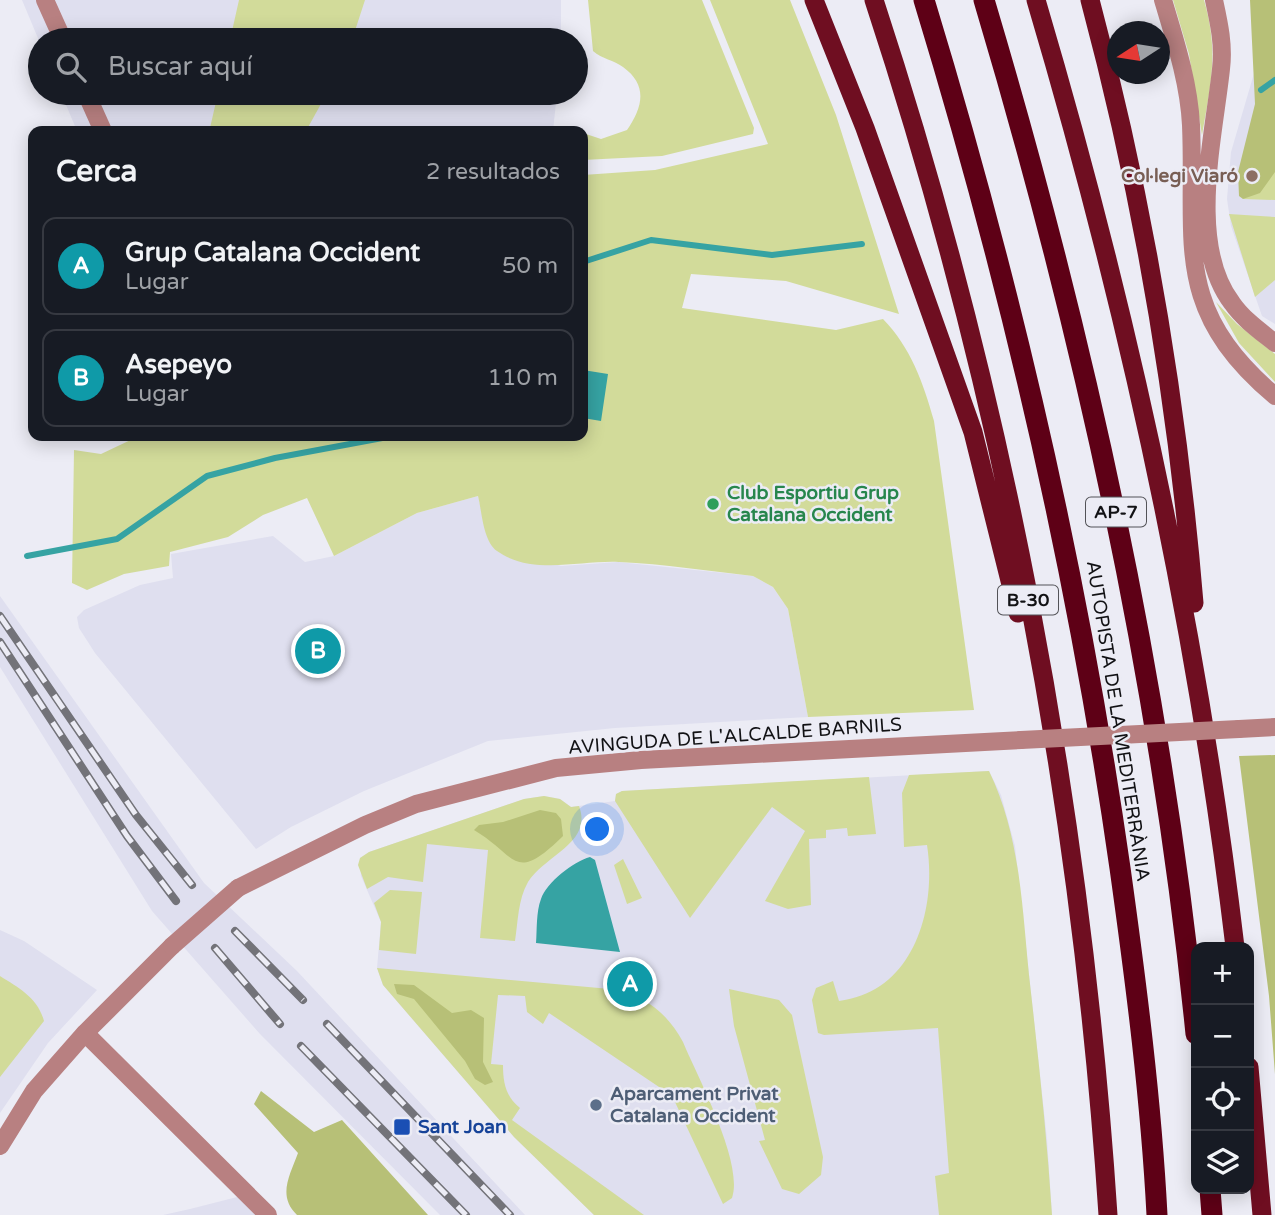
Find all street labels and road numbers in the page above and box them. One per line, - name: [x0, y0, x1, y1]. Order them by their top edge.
- road number: AP-7: [1086, 498, 1146, 526]
- street label: AUTOPISTA DE LA MEDITERRÀNIA: [1082, 559, 1155, 883]
- road number: B-30: [998, 586, 1058, 614]
- street label: AVINGUDA DE L'ALCALDE BARNILS: [567, 713, 903, 759]

